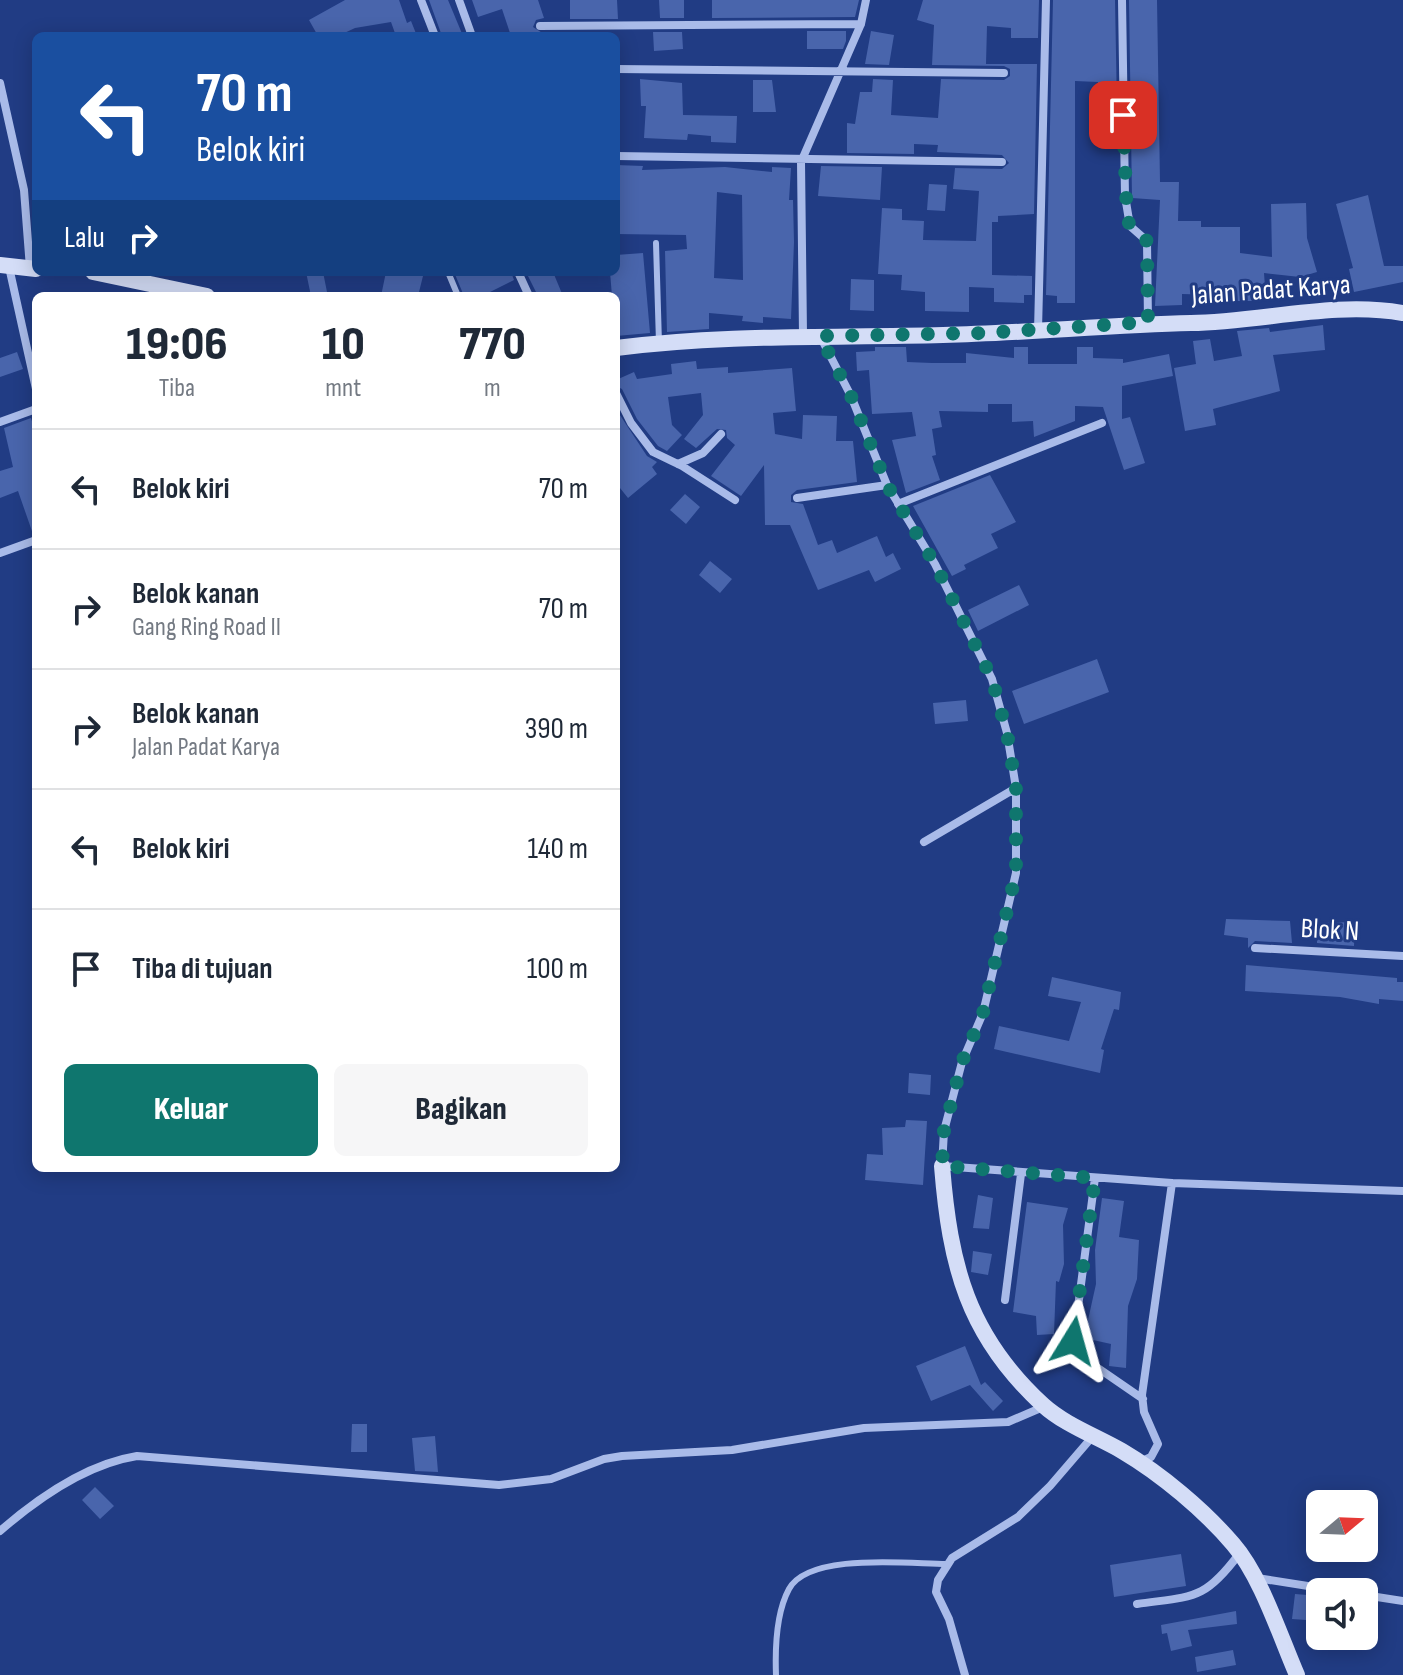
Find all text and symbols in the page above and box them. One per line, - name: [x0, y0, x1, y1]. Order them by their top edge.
- text: 70 m: [196, 61, 293, 128]
- icon: left: [64, 64, 168, 168]
- pin: [1089, 81, 1157, 149]
- icon: arrive: [1101, 93, 1145, 137]
- text: Belok kiri: [196, 129, 305, 172]
- icon: right: [121, 216, 165, 260]
- text: Lalu: [64, 220, 105, 256]
- street label: Jalan Padat Karya: [1189, 268, 1352, 312]
- text: 19:06: [126, 316, 228, 373]
- text: 10: [322, 316, 365, 373]
- text: 770: [459, 316, 526, 373]
- text: Tiba: [159, 373, 195, 404]
- text: mnt: [325, 373, 361, 404]
- text: m: [484, 373, 501, 404]
- icon: left: [64, 467, 108, 511]
- text: Belok kiri: [132, 471, 230, 507]
- text: 70 m: [539, 471, 588, 507]
- text: Belok kanan: [132, 576, 259, 612]
- icon: right: [64, 587, 108, 631]
- text: 70 m: [539, 591, 588, 627]
- text: Gang Ring Road II: [132, 612, 281, 643]
- text: Belok kanan: [132, 696, 259, 732]
- icon: right: [64, 707, 108, 751]
- text: 390 m: [525, 711, 588, 747]
- text: Jalan Padat Karya: [132, 732, 280, 763]
- icon: left: [64, 827, 108, 871]
- text: Belok kiri: [132, 831, 230, 867]
- text: 140 m: [528, 831, 588, 867]
- street label: Blok N: [1300, 912, 1360, 948]
- icon: arrive: [64, 947, 108, 991]
- text: Tiba di tujuan: [132, 951, 273, 987]
- text: 100 m: [527, 951, 588, 987]
- button: Keluar: [64, 1064, 318, 1156]
- button: Bagikan: [334, 1064, 588, 1156]
- position arrow: [1031, 1299, 1115, 1383]
- north arrow: [1306, 1490, 1378, 1562]
- map controls: [1306, 1490, 1378, 1650]
- button: sound: [1306, 1578, 1378, 1650]

